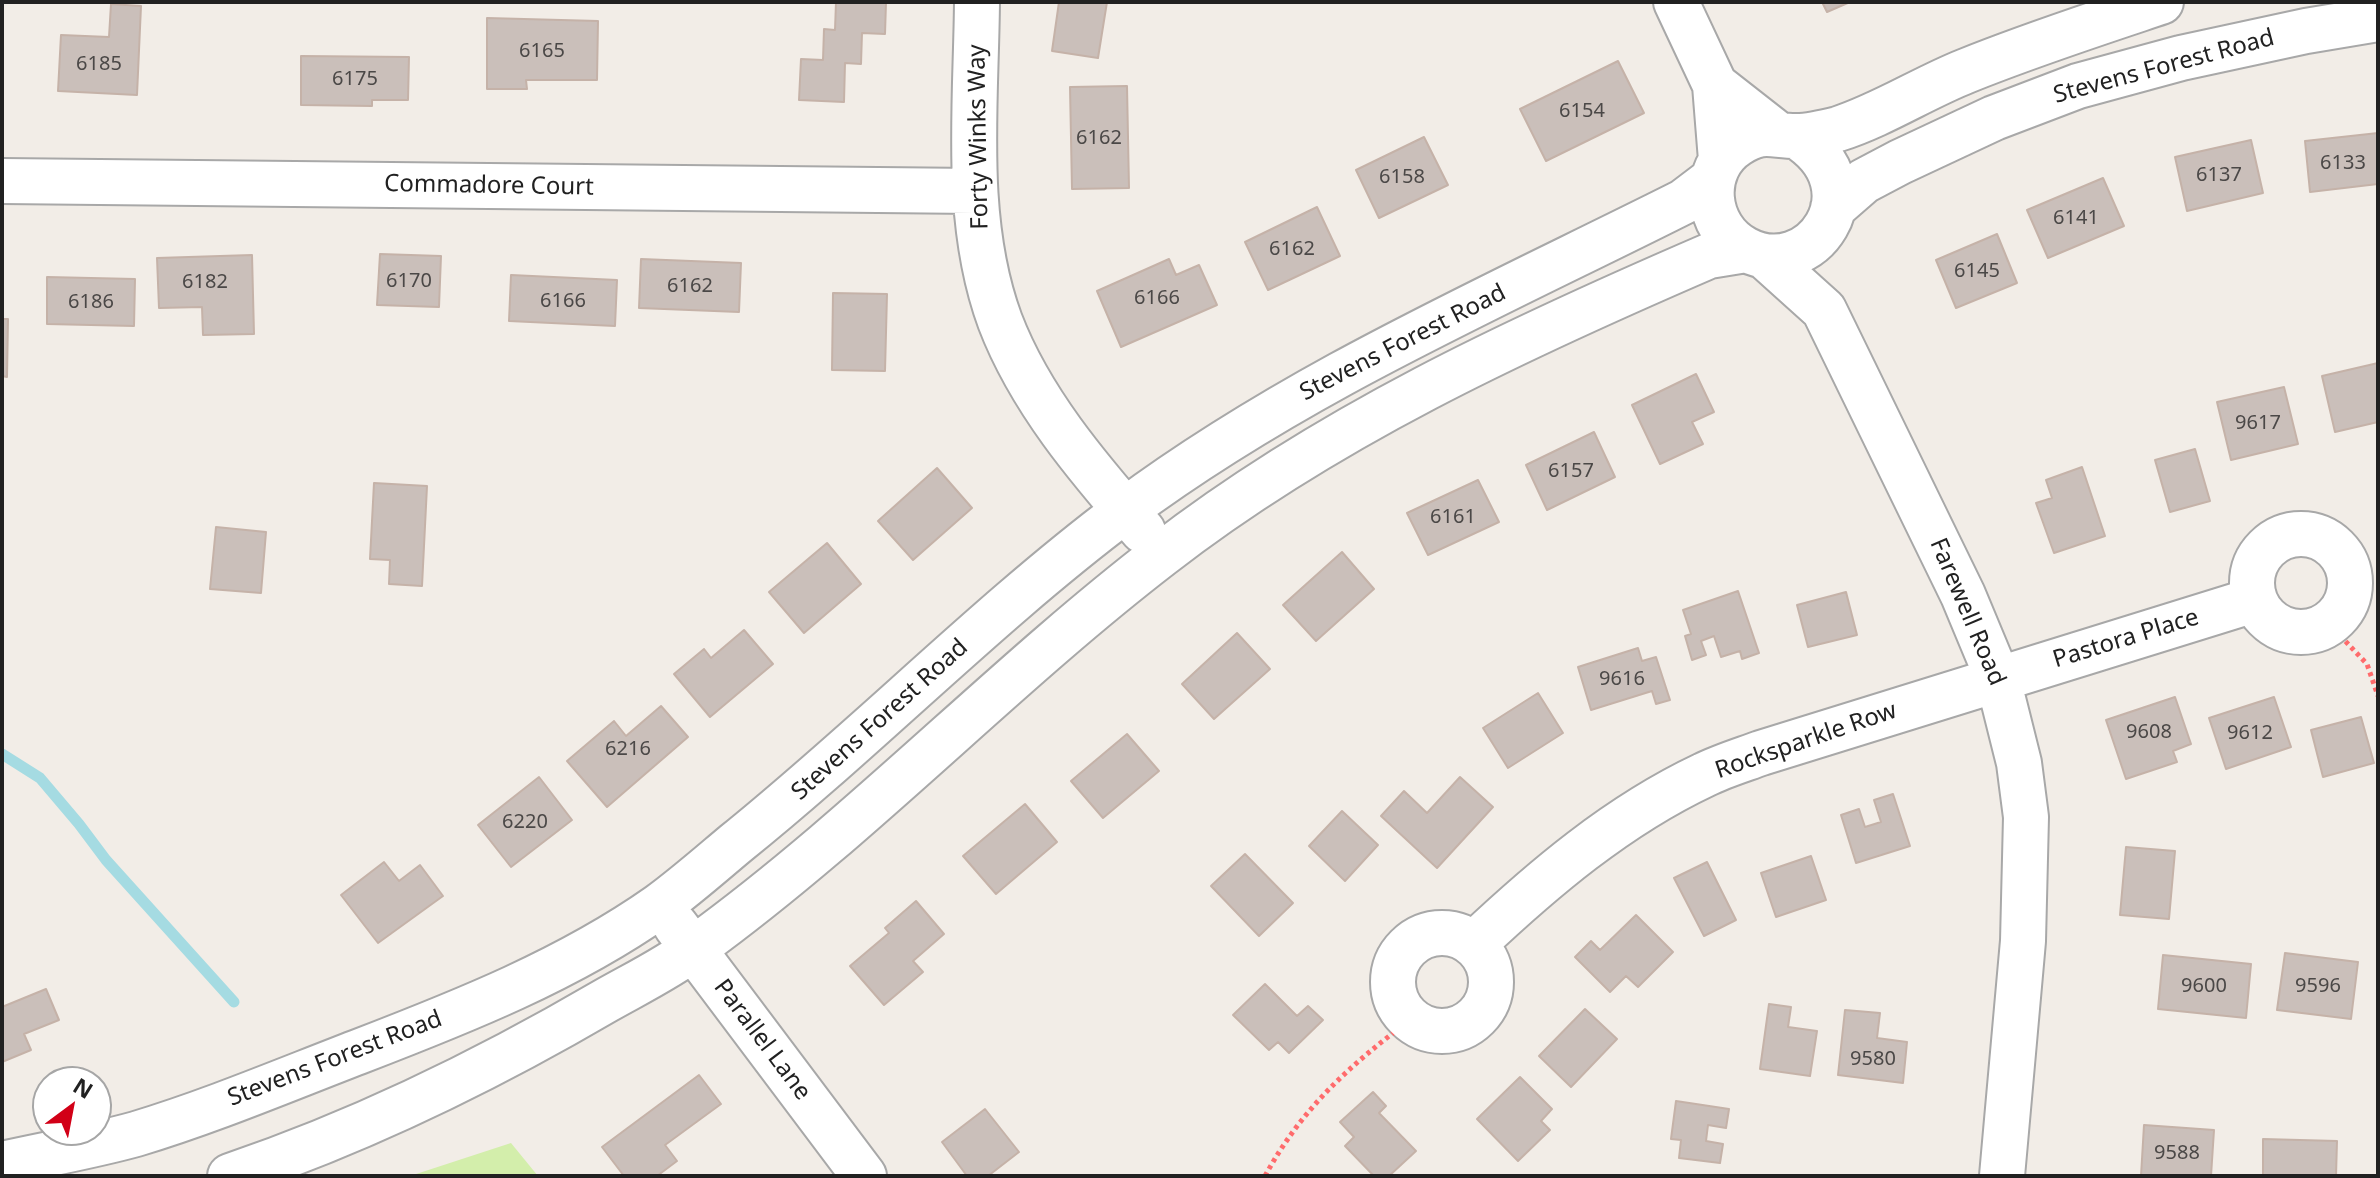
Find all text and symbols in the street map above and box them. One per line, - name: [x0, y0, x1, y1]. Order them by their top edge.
- street label: Stevens Forest Road: [2051, 24, 2277, 110]
- house number: 6165: [519, 39, 565, 63]
- street label: Forty Winks Way: [963, 44, 995, 230]
- house number: 6185: [76, 52, 122, 76]
- house number: 6175: [332, 67, 378, 91]
- house number: 6154: [1559, 99, 1605, 123]
- house number: 6162: [1076, 126, 1122, 150]
- house number: 6133: [2320, 151, 2366, 175]
- house number: 6137: [2196, 163, 2242, 187]
- house number: 6158: [1379, 165, 1425, 189]
- street label: Commadore Court: [384, 170, 594, 202]
- house number: 6141: [2053, 206, 2099, 230]
- house number: 6162: [1269, 237, 1315, 261]
- house number: 6145: [1954, 259, 2000, 283]
- house number: 6170: [386, 269, 432, 293]
- house number: 6182: [182, 270, 228, 294]
- house number: 6162: [667, 274, 713, 298]
- street label: Stevens Forest Road: [1295, 279, 1511, 407]
- house number: 6166: [1134, 286, 1180, 310]
- house number: 6166: [540, 289, 586, 313]
- house number: 6186: [68, 290, 114, 314]
- house number: 9617: [2235, 411, 2281, 435]
- house number: 6157: [1548, 459, 1594, 483]
- house number: 6161: [1430, 505, 1476, 529]
- street label: Farewell Road: [1923, 534, 2011, 690]
- street label: Pastora Place: [2050, 603, 2202, 675]
- street label: Stevens Forest Road: [786, 633, 974, 807]
- house number: 9616: [1599, 667, 1645, 691]
- street label: Rocksparkle Row: [1711, 696, 1901, 786]
- house number: 9608: [2126, 720, 2172, 744]
- house number: 9612: [2227, 721, 2273, 745]
- house number: 6216: [605, 737, 651, 761]
- house number: 6220: [502, 810, 548, 834]
- street label: Parallel Lane: [707, 974, 817, 1106]
- house number: 9600: [2181, 974, 2227, 998]
- house number: 9596: [2295, 974, 2341, 998]
- street label: Stevens Forest Road: [224, 1005, 446, 1113]
- house number: 9580: [1850, 1047, 1896, 1071]
- north arrow: [32, 1066, 112, 1146]
- text: N: [68, 1070, 99, 1105]
- house number: 9588: [2154, 1141, 2200, 1165]

